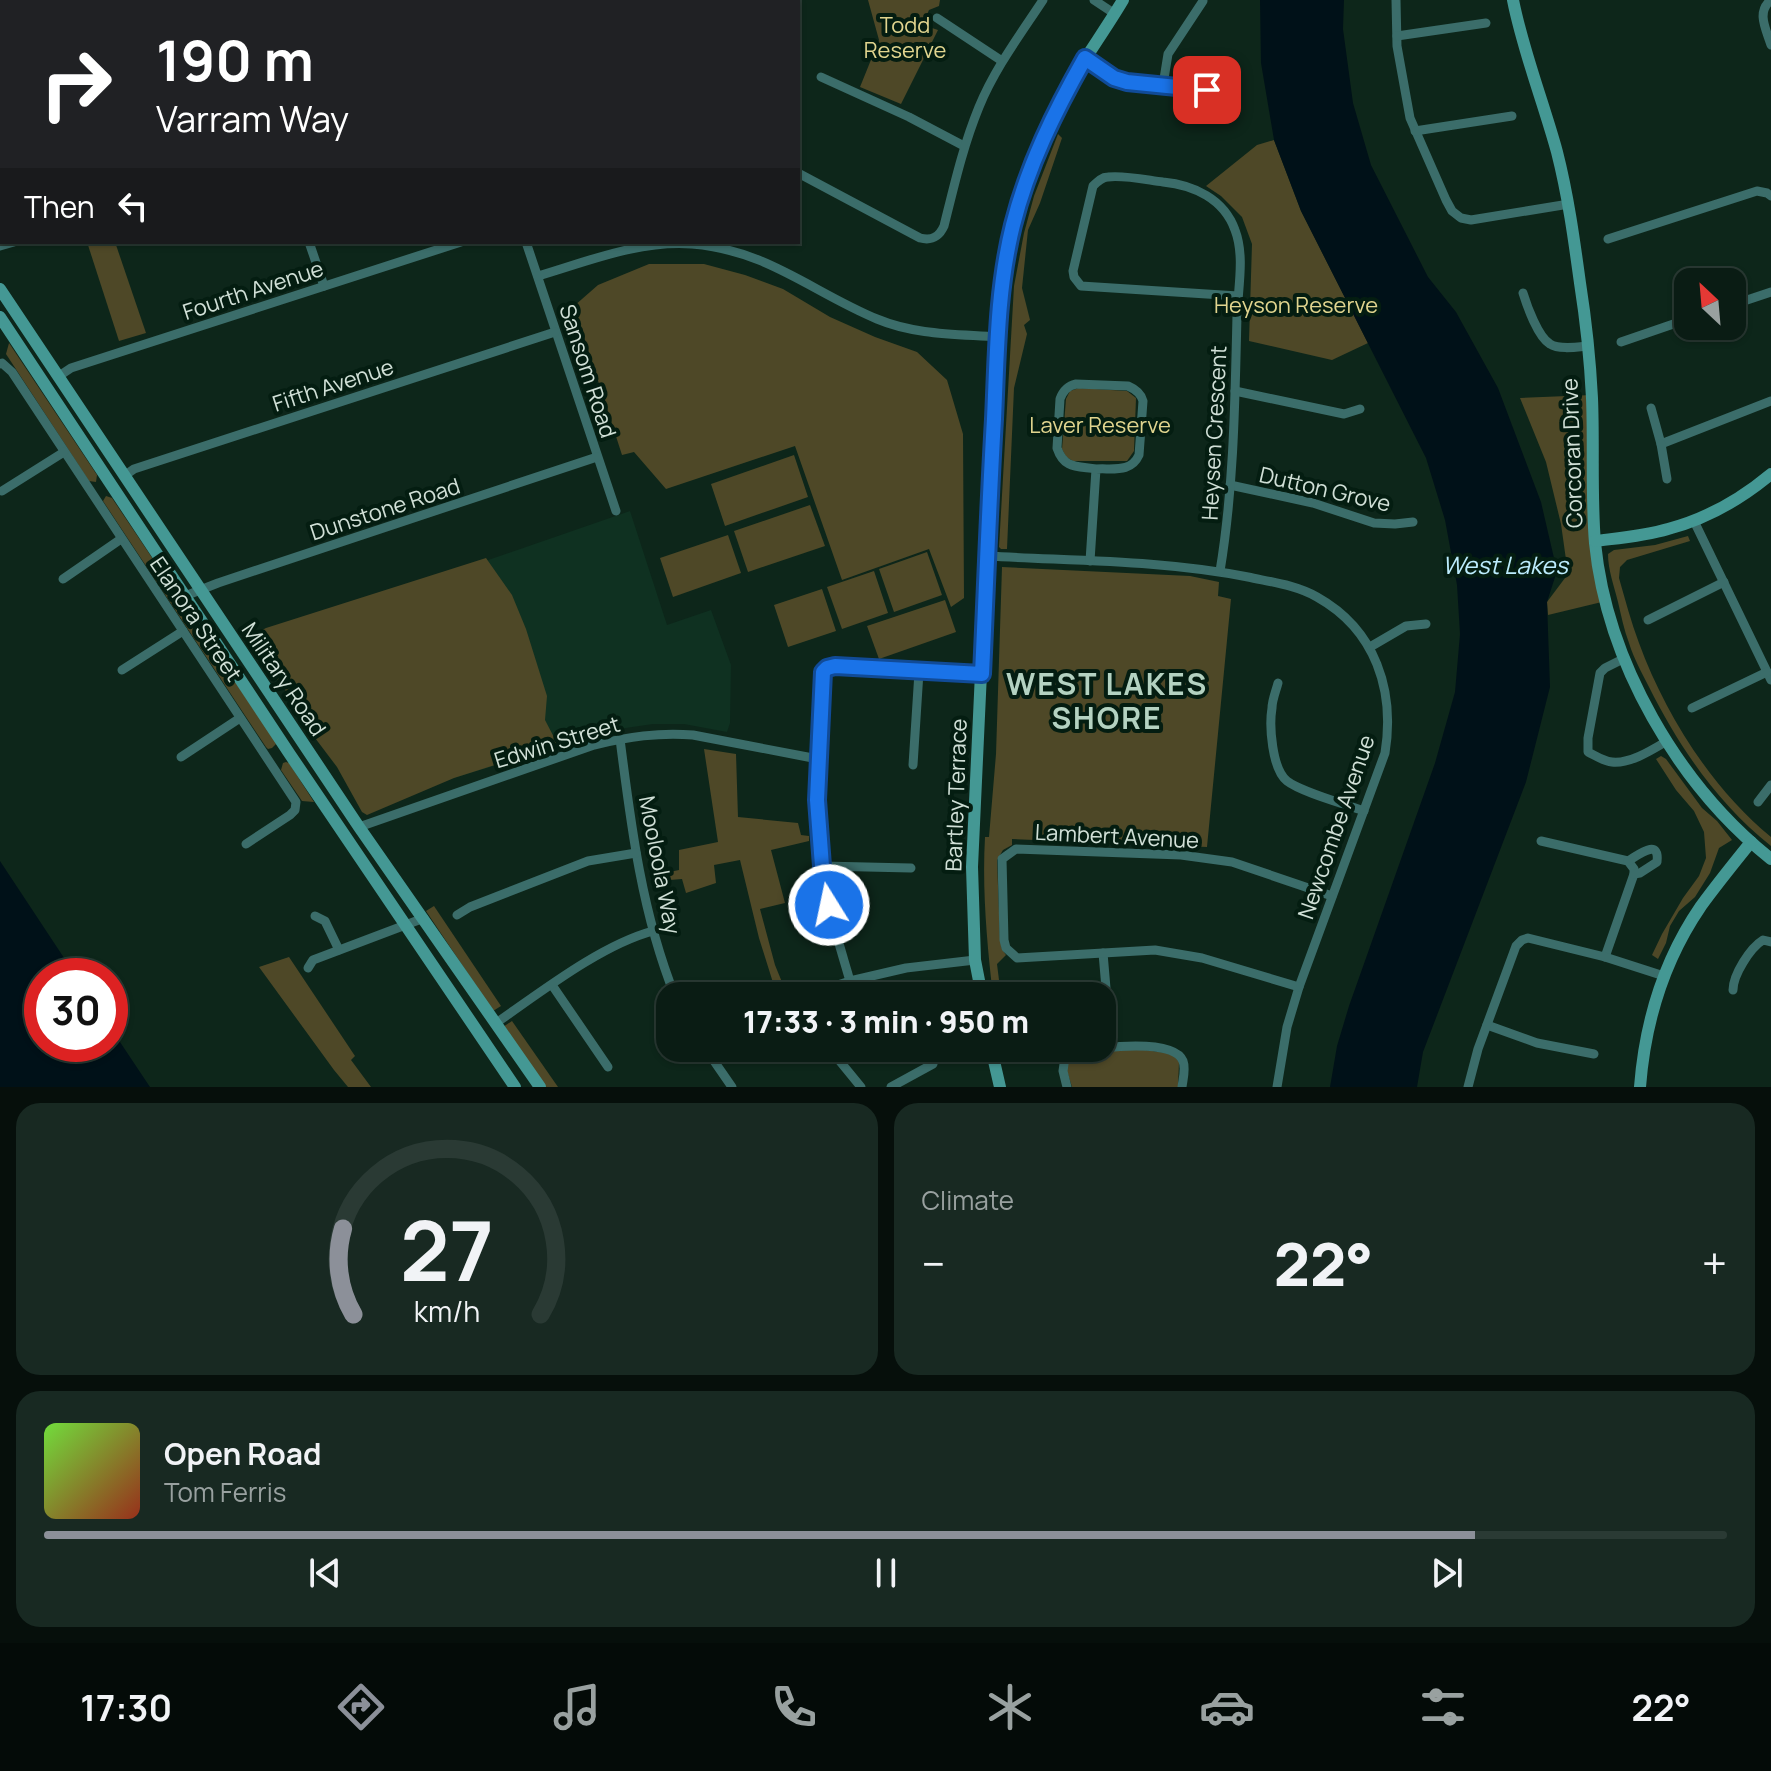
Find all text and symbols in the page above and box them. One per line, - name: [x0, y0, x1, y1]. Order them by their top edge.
- park label: Todd Reserve: [864, 10, 946, 65]
- text: 190 m: [156, 21, 314, 98]
- icon: right: [24, 32, 128, 136]
- pin: [1173, 56, 1241, 124]
- icon: arrive: [1185, 68, 1229, 112]
- text: Varram Way: [156, 94, 349, 143]
- icon: left: [111, 184, 155, 228]
- text: Then: [24, 186, 95, 227]
- street label: Fourth Avenue: [179, 253, 327, 327]
- north arrow: [1674, 268, 1746, 340]
- map controls: [1674, 268, 1746, 340]
- park label: Heyson Reserve: [1214, 290, 1378, 320]
- street label: Sansom Road: [552, 300, 624, 442]
- street label: Heysen Crescent: [1194, 345, 1234, 521]
- street label: Fifth Avenue: [269, 351, 397, 419]
- street label: Corcoran Drive: [1554, 377, 1590, 528]
- park label: Laver Reserve: [1029, 410, 1171, 440]
- street label: Dutton Grove: [1256, 459, 1394, 519]
- street label: Dunstone Road: [306, 471, 464, 547]
- water label: West Lakes: [1442, 548, 1570, 581]
- street label: Elanora Street: [143, 551, 249, 687]
- street label: Military Road: [235, 616, 333, 742]
- district label: WEST LAKES SHORE: [1006, 663, 1208, 738]
- street label: Edwin Street: [491, 709, 624, 775]
- street label: Bartley Terrace: [938, 718, 974, 872]
- street label: Newcombe Avenue: [1290, 731, 1382, 923]
- street label: Mooloola Way: [632, 793, 688, 937]
- street label: Lambert Avenue: [1034, 817, 1200, 855]
- position arrow: [787, 863, 871, 947]
- speed limit sign: 30: [24, 958, 128, 1062]
- text: 17:33 · 3 min · 950 m: [743, 1001, 1029, 1042]
- text: Climate: [922, 1182, 1014, 1218]
- text: 27: [400, 1192, 494, 1306]
- text: 22°: [1274, 1222, 1373, 1304]
- text: −: [922, 1233, 945, 1293]
- text: +: [1702, 1233, 1727, 1293]
- text: km/h: [414, 1292, 480, 1331]
- text: Open Road: [164, 1433, 321, 1474]
- text: Tom Ferris: [164, 1474, 286, 1510]
- icon: previous: [303, 1551, 347, 1595]
- icon: pause: [864, 1551, 908, 1595]
- icon: next: [1425, 1551, 1469, 1595]
- icon: directions: [333, 1679, 389, 1735]
- icon: music: [549, 1679, 605, 1735]
- icon: phone: [766, 1679, 822, 1735]
- icon: climate: [982, 1679, 1038, 1735]
- icon: car: [1199, 1679, 1255, 1735]
- icon: filters: [1415, 1679, 1471, 1735]
- text: 17:30: [80, 1683, 172, 1732]
- text: 22°: [1632, 1683, 1691, 1732]

